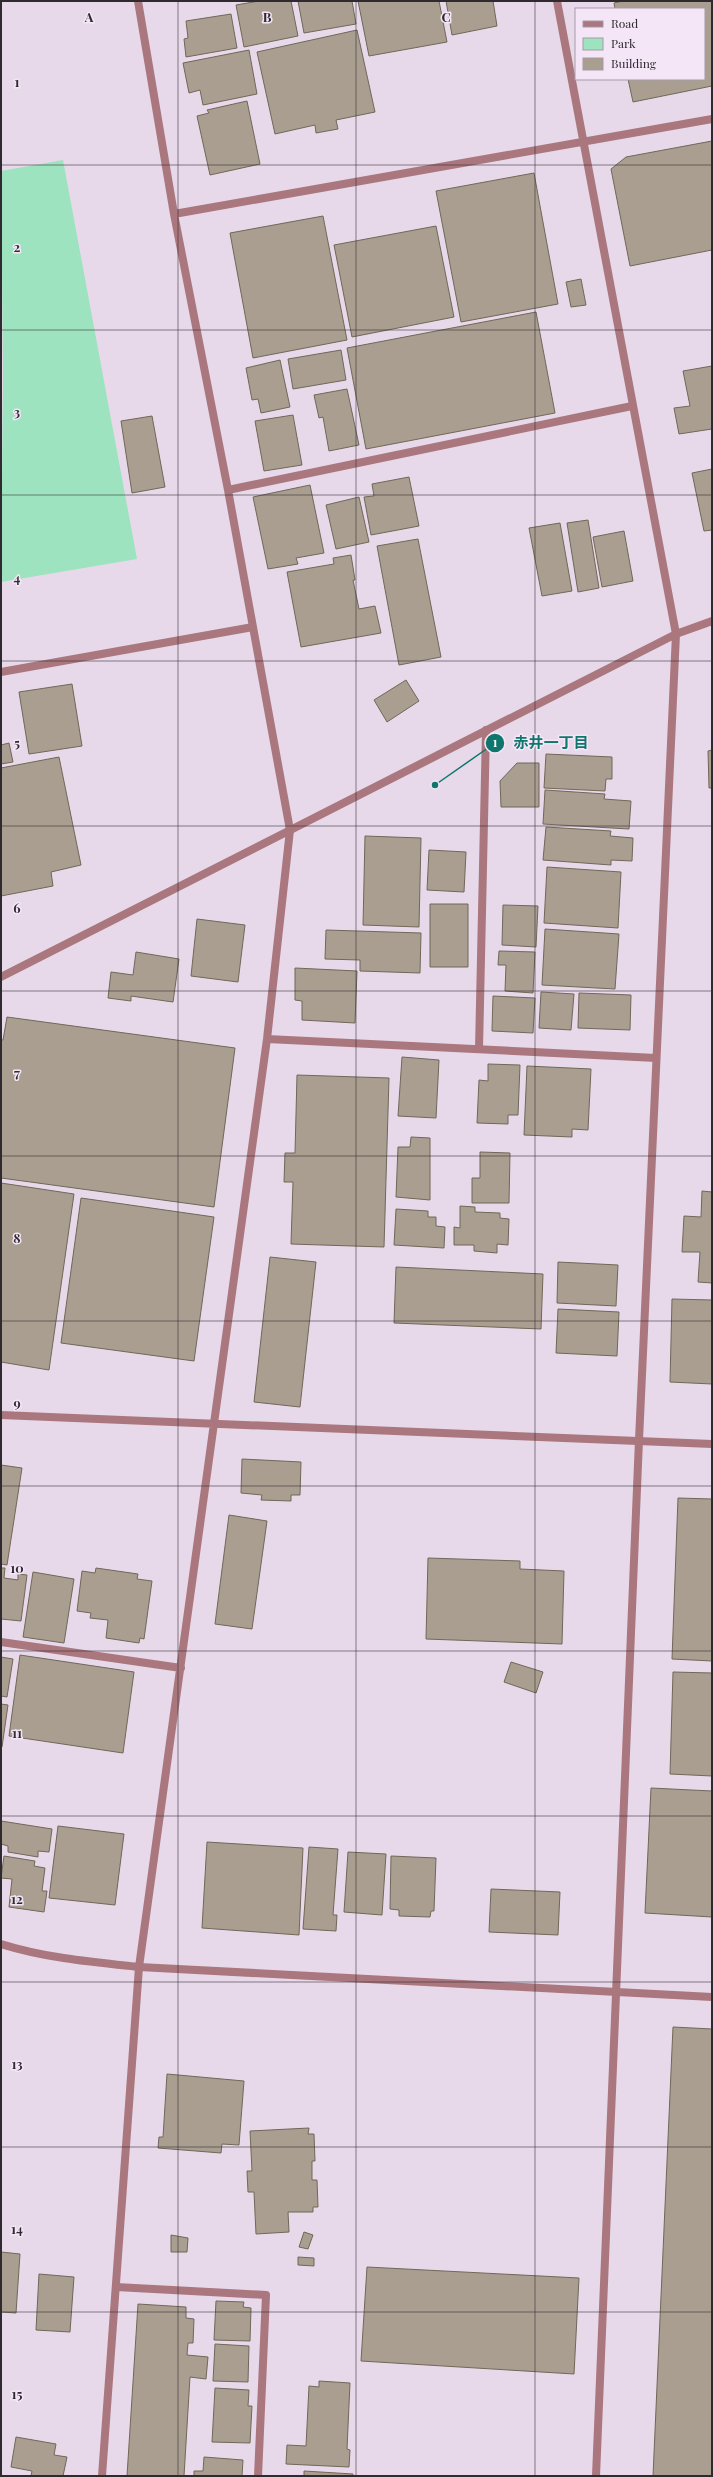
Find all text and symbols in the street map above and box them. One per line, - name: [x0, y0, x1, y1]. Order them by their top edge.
- text: A: [84, 8, 94, 25]
- text: B: [263, 8, 272, 25]
- text: C: [441, 8, 451, 25]
- legend: [575, 8, 705, 80]
- text: Road: [611, 15, 638, 31]
- text: Park: [611, 35, 636, 51]
- text: Building: [611, 55, 657, 71]
- text: 1: [15, 73, 20, 90]
- text: 2: [14, 238, 21, 255]
- text: 3: [14, 403, 20, 420]
- text: 4: [14, 569, 21, 586]
- callout: 赤井一丁目: [485, 729, 596, 756]
- text: 赤井一丁目: [513, 732, 589, 752]
- text: 5: [14, 734, 20, 751]
- text: 1: [493, 734, 498, 750]
- text: 6: [13, 899, 21, 916]
- text: 7: [14, 1064, 20, 1081]
- text: 8: [13, 1229, 21, 1246]
- text: 9: [13, 1394, 21, 1411]
- text: 10: [10, 1559, 24, 1576]
- text: 11: [12, 1724, 22, 1741]
- text: 12: [11, 1890, 23, 1907]
- text: 13: [11, 2055, 23, 2072]
- text: 14: [11, 2220, 23, 2237]
- text: 15: [12, 2385, 22, 2402]

